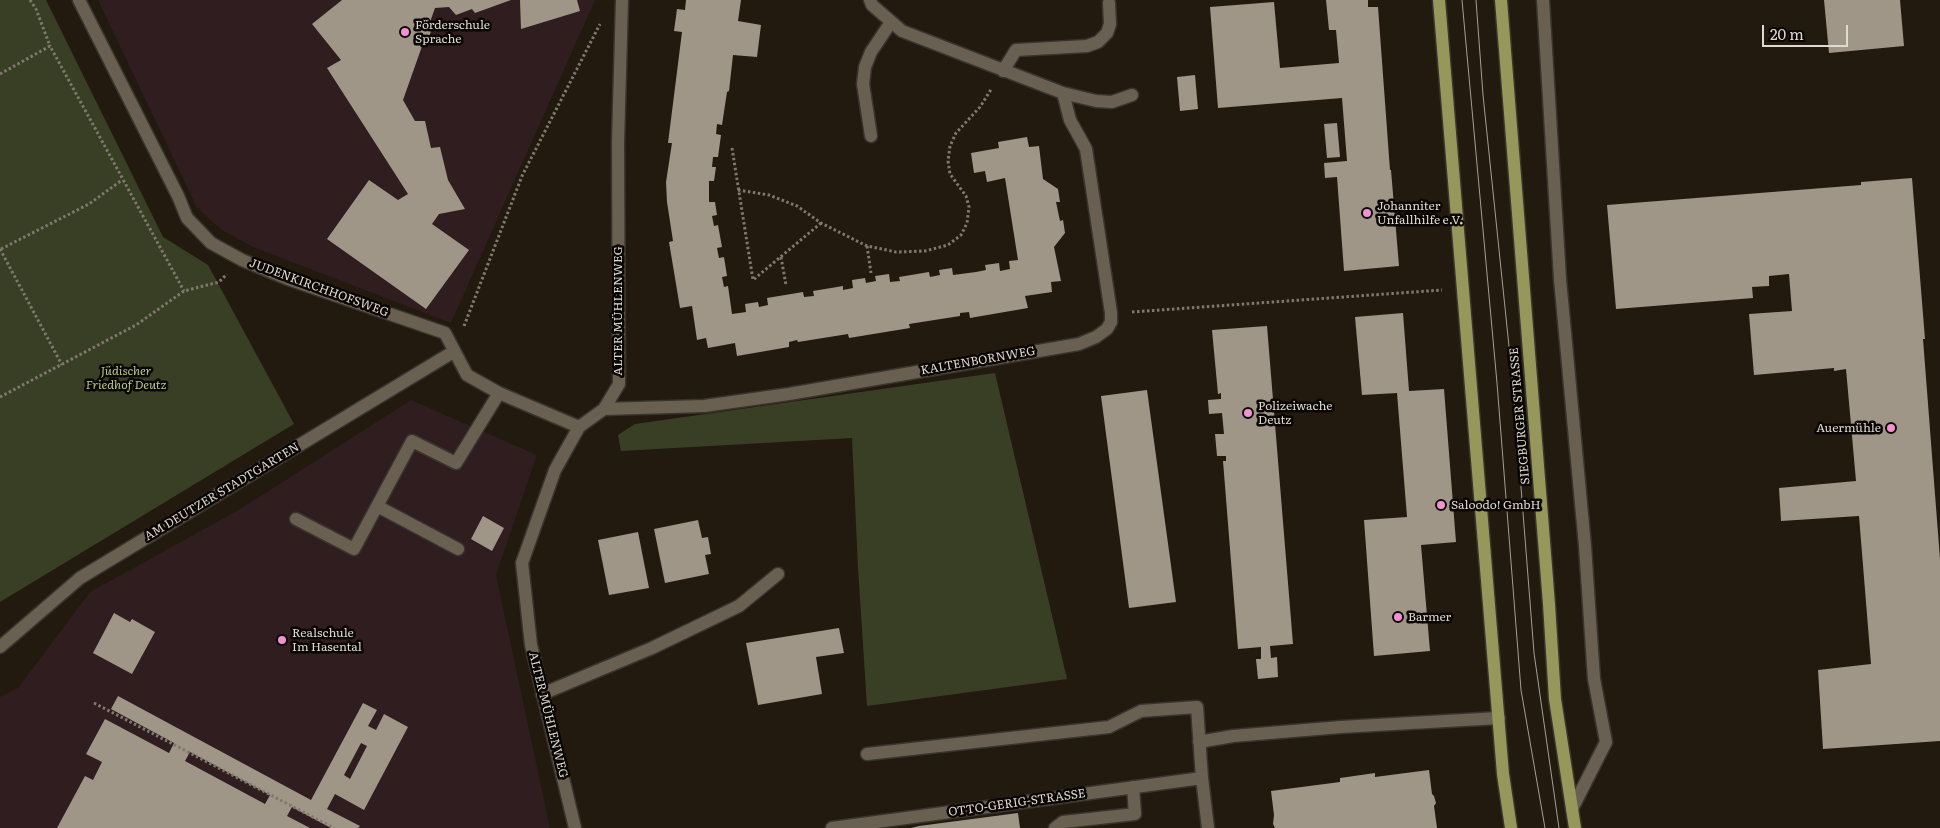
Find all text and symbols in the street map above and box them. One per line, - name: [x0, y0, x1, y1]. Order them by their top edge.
- scale bar: [1765, 15, 1851, 47]
- place label: Förderschule Sprache: [415, 18, 490, 46]
- text: 20 m: [1770, 22, 1804, 45]
- marker: Förderschule Sprache: [399, 26, 411, 38]
- place label: Johanniter Unfallhilfe e.V.: [1377, 199, 1463, 227]
- marker: Johanniter Unfallhilfe e.V.: [1361, 207, 1373, 219]
- street label: ALTER MÜHLENWEG: [611, 246, 625, 376]
- street label: JUDENKIRCHHOFSWEG: [247, 256, 391, 320]
- street label: KALTENBORNWEG: [920, 344, 1036, 378]
- street label: SIEGBURGER STRASSE: [1507, 347, 1533, 485]
- park label: Jüdischer Friedhof Deutz: [86, 364, 166, 392]
- place label: Polizeiwache Deutz: [1258, 399, 1332, 427]
- marker: Polizeiwache Deutz: [1242, 407, 1254, 419]
- place label: Auermühle: [1816, 421, 1881, 435]
- marker: Auermühle: [1885, 422, 1897, 434]
- street label: AM DEUTZER STADTGARTEN: [142, 440, 302, 544]
- place label: Saloodo! GmbH: [1451, 498, 1541, 512]
- marker: Saloodo! GmbH: [1435, 499, 1447, 511]
- place label: Barmer: [1408, 610, 1451, 624]
- marker: Barmer: [1392, 611, 1404, 623]
- place label: Realschule Im Hasental: [292, 626, 362, 654]
- marker: Realschule Im Hasental: [276, 634, 288, 646]
- street label: ALTER MÜHLENWEG: [525, 651, 571, 779]
- street label: OTTO-GERIG-STRASSE: [948, 786, 1086, 820]

